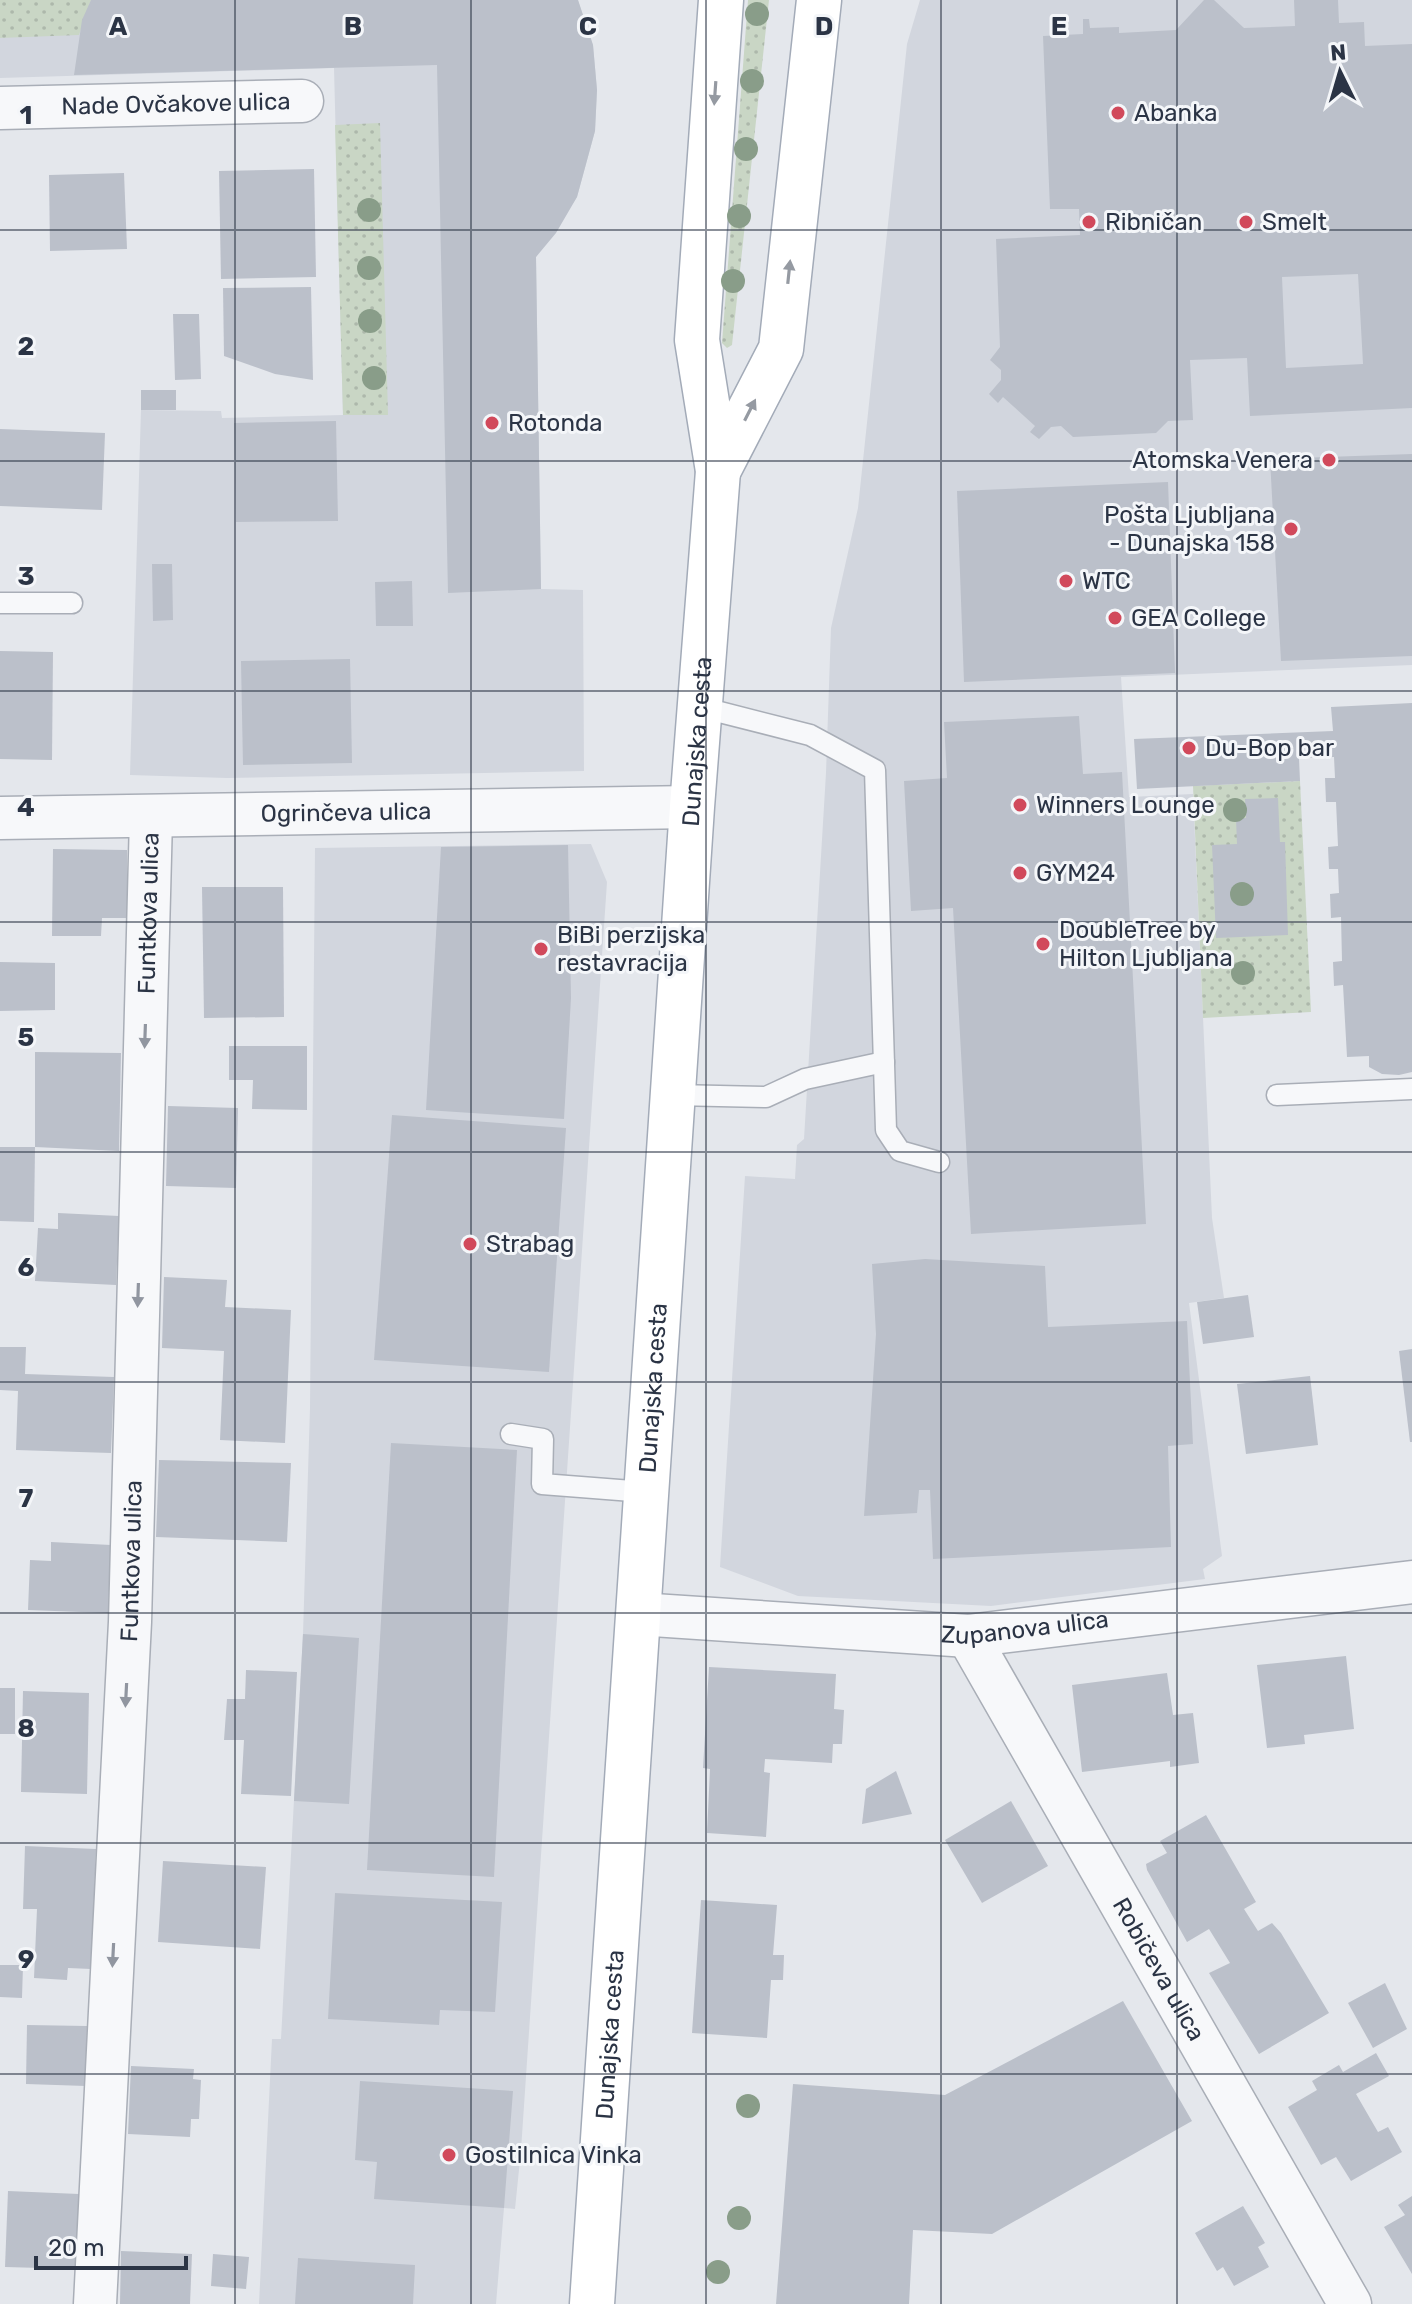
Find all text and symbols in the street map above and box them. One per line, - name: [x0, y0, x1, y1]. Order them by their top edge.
- text: A: [109, 11, 128, 42]
- text: B: [344, 11, 362, 42]
- text: C: [579, 11, 597, 42]
- text: D: [815, 11, 833, 42]
- text: E: [1051, 11, 1067, 42]
- north arrow: [1300, 32, 1380, 112]
- text: N: [1329, 38, 1347, 67]
- one-way arrow: [708, 81, 721, 106]
- street label: Nade Ovčakove ulica: [61, 87, 291, 121]
- place label: Abanka: [1134, 99, 1218, 127]
- text: 1: [20, 100, 32, 131]
- marker: Abanka: [1109, 104, 1127, 122]
- place label: Ribničan: [1105, 208, 1202, 236]
- place label: Smelt: [1262, 208, 1327, 236]
- marker: Ribničan: [1080, 213, 1098, 231]
- marker: Smelt: [1237, 213, 1255, 231]
- one-way arrow: [783, 259, 796, 284]
- text: 2: [18, 331, 34, 362]
- one-way arrow: [743, 399, 756, 422]
- place label: Rotonda: [508, 409, 602, 437]
- marker: Rotonda: [483, 414, 501, 432]
- place label: Atomska Venera: [1132, 446, 1313, 474]
- marker: Atomska Venera: [1320, 451, 1338, 469]
- place label: Pošta Ljubljana - Dunajska 158: [1104, 501, 1275, 557]
- marker: Pošta Ljubljana - Dunajska 158: [1282, 520, 1300, 538]
- text: 3: [17, 561, 35, 592]
- place label: WTC: [1082, 567, 1131, 595]
- marker: WTC: [1057, 572, 1075, 590]
- place label: GEA College: [1131, 604, 1266, 632]
- marker: GEA College: [1106, 609, 1124, 627]
- street label: Dunajska cesta: [677, 656, 718, 827]
- place label: Du-Bop bar: [1205, 734, 1334, 762]
- marker: Du-Bop bar: [1180, 739, 1198, 757]
- place label: Winners Lounge: [1036, 791, 1215, 819]
- text: 4: [17, 792, 35, 823]
- marker: Winners Lounge: [1011, 796, 1029, 814]
- street label: Ogrinčeva ulica: [260, 797, 432, 828]
- street label: Funtkova ulica: [132, 832, 165, 994]
- place label: GYM24: [1036, 859, 1115, 887]
- marker: GYM24: [1011, 864, 1029, 882]
- place label: DoubleTree by Hilton Ljubljana: [1059, 916, 1233, 972]
- place label: BiBi perzijska restavracija: [557, 921, 705, 977]
- marker: DoubleTree by Hilton Ljubljana: [1034, 935, 1052, 953]
- marker: BiBi perzijska restavracija: [532, 940, 550, 958]
- text: 5: [18, 1022, 34, 1053]
- one-way arrow: [139, 1024, 151, 1049]
- place label: Strabag: [486, 1230, 574, 1258]
- marker: Strabag: [461, 1235, 479, 1253]
- text: 6: [18, 1252, 35, 1283]
- one-way arrow: [132, 1283, 145, 1308]
- street label: Dunajska cesta: [634, 1302, 673, 1474]
- street label: Funtkova ulica: [115, 1480, 148, 1642]
- text: 7: [19, 1483, 34, 1514]
- street label: Zupanova ulica: [940, 1605, 1110, 1650]
- one-way arrow: [119, 1683, 132, 1708]
- text: 8: [17, 1713, 35, 1744]
- street label: Robičeva ulica: [1107, 1893, 1211, 2046]
- one-way arrow: [106, 1943, 119, 1968]
- text: 9: [18, 1944, 34, 1975]
- street label: Dunajska cesta: [590, 1949, 630, 2120]
- place label: Gostilnica Vinka: [465, 2141, 642, 2169]
- marker: Gostilnica Vinka: [440, 2146, 458, 2164]
- scale bar: [36, 2220, 186, 2270]
- text: 20 m: [48, 2234, 105, 2262]

